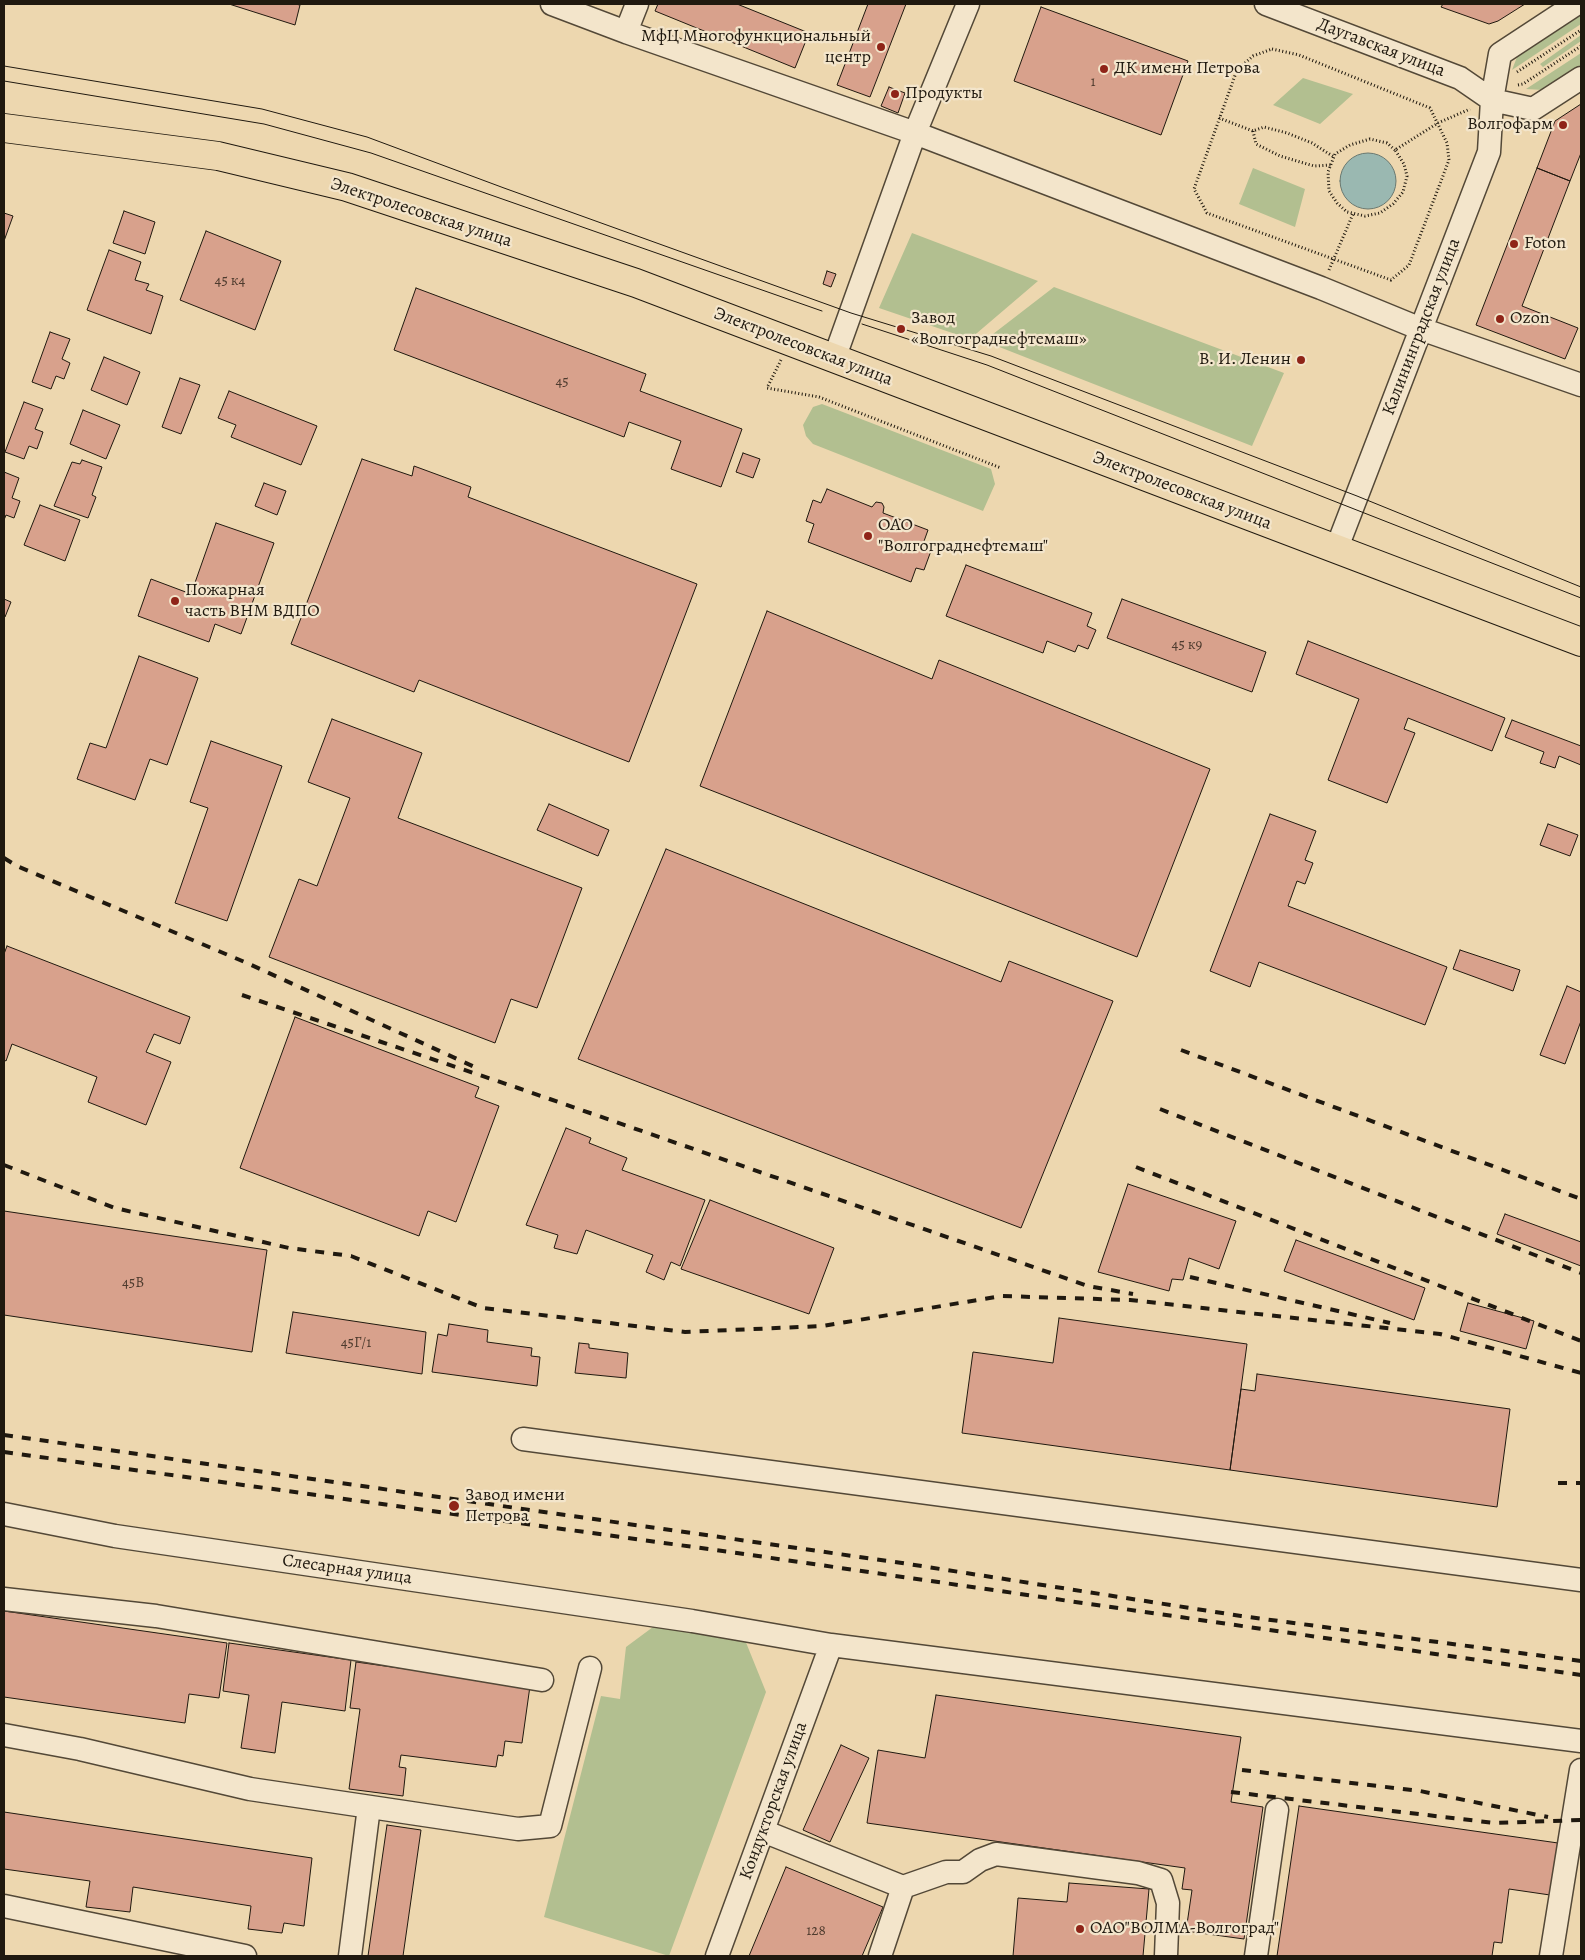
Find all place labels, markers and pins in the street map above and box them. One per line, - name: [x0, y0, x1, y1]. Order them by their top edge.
- place label: МфЦ Многофункциональный центр: [641, 26, 871, 68]
- marker: МфЦ Многофункциональный центр: [875, 41, 887, 53]
- place label: ДК имени Петрова: [1114, 58, 1260, 80]
- marker: ДК имени Петрова: [1098, 63, 1110, 75]
- place label: Продукты: [905, 83, 983, 105]
- marker: Продукты: [889, 88, 901, 100]
- place label: Волгофарм: [1467, 114, 1553, 136]
- marker: Волгофарм: [1557, 119, 1569, 131]
- place label: Foton: [1524, 233, 1566, 255]
- marker: Foton: [1508, 238, 1520, 250]
- place label: Завод «Волгограднефтемаш»: [911, 308, 1087, 350]
- place label: Ozon: [1510, 308, 1550, 330]
- marker: Ozon: [1494, 313, 1506, 325]
- marker: Завод «Волгограднефтемаш»: [895, 323, 907, 335]
- place label: В. И. Ленин: [1199, 349, 1291, 371]
- marker: В. И. Ленин: [1295, 354, 1307, 366]
- place label: ОАО "Волгограднефтемаш": [878, 515, 1048, 558]
- marker: ОАО "Волгограднефтемаш": [862, 530, 874, 542]
- place label: Пожарная часть ВНМ ВДПО: [185, 580, 320, 622]
- marker: Пожарная часть ВНМ ВДПО: [169, 595, 181, 607]
- place label: Завод имени Петрова: [465, 1485, 565, 1528]
- marker: Завод имени Петрова: [447, 1499, 461, 1513]
- place label: ОАО"ВОЛМА-Волгоград": [1090, 1918, 1279, 1940]
- marker: ОАО"ВОЛМА-Волгоград": [1074, 1923, 1086, 1935]

